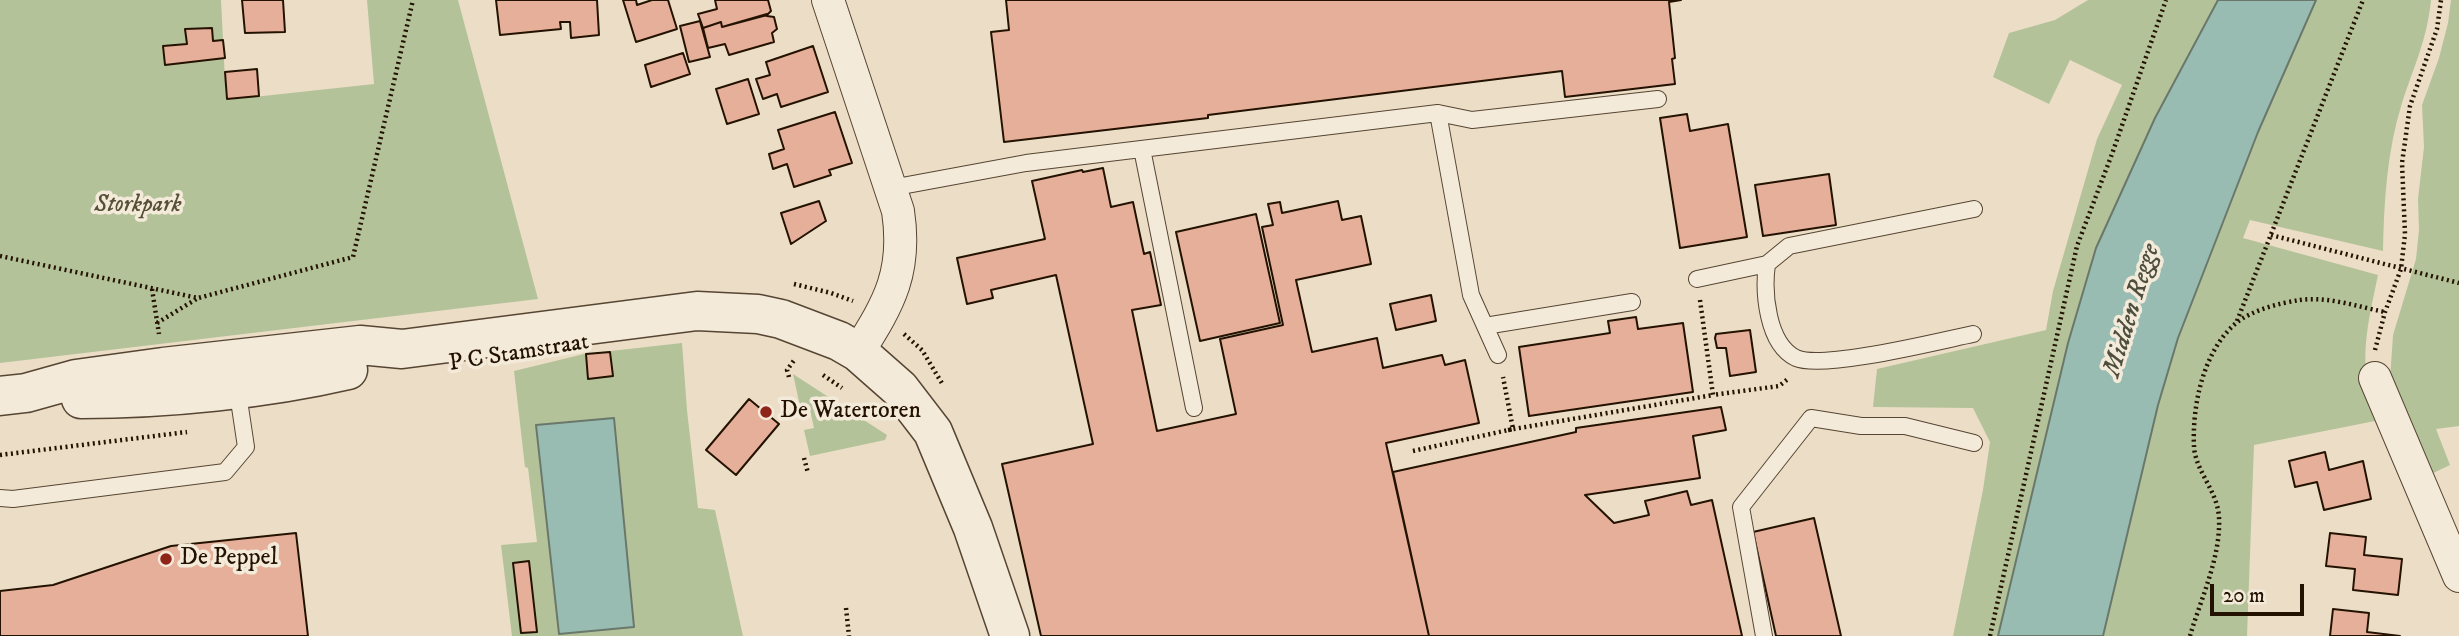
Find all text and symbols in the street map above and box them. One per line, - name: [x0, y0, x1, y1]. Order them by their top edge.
- park label: Storkpark: [94, 192, 182, 220]
- water label: Midden Regge: [2098, 241, 2168, 381]
- street label: P C Stamstraat: [447, 329, 591, 379]
- place label: De Watertoren: [780, 398, 921, 426]
- marker: De Watertoren: [758, 404, 774, 420]
- place label: De Peppel: [180, 545, 278, 573]
- marker: De Peppel: [158, 551, 174, 567]
- scale bar: [2214, 570, 2308, 614]
- text: 20 m: [2223, 583, 2265, 609]

